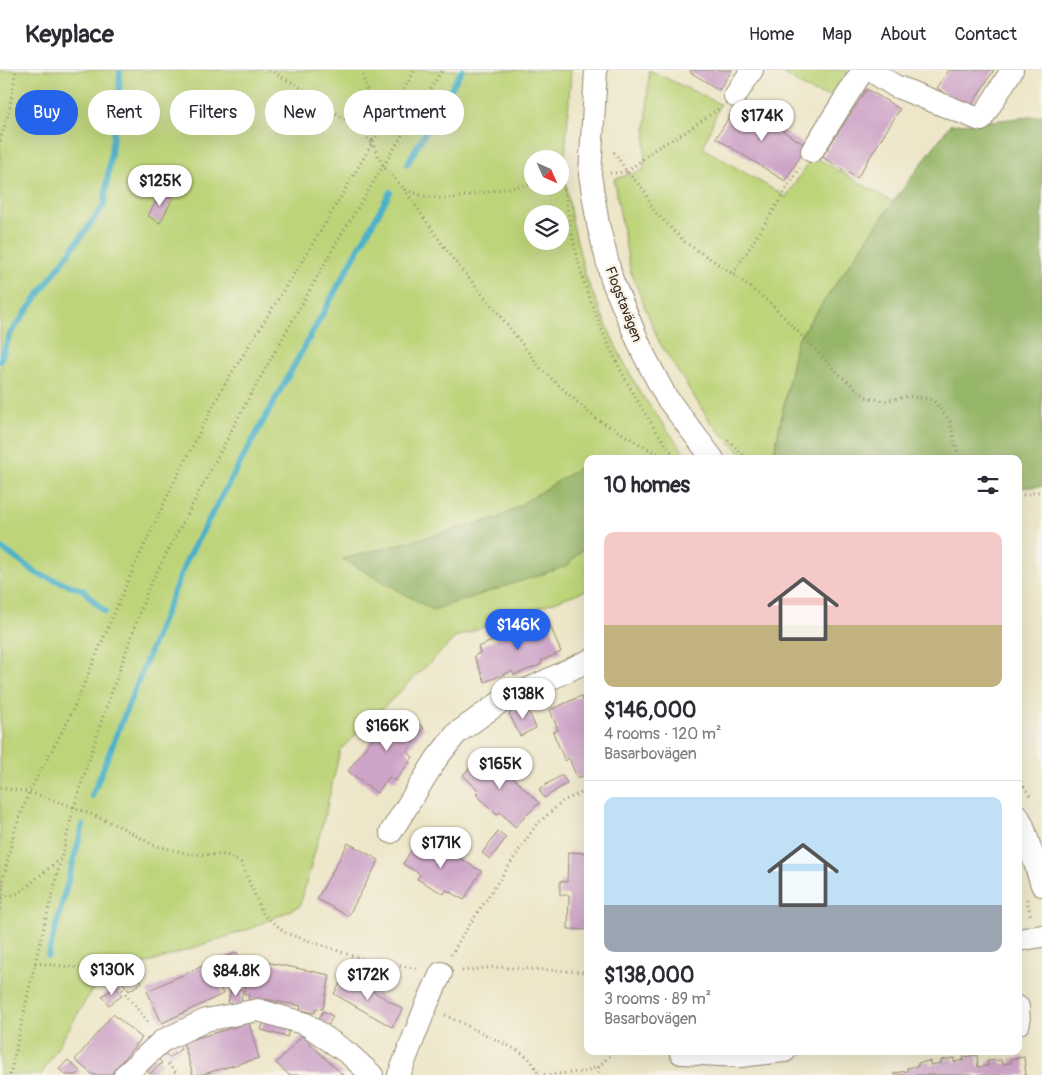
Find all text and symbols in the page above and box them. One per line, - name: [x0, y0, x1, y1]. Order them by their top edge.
- text: Keyplace: [25, 20, 114, 49]
- text: Home: [749, 23, 794, 46]
- text: Map: [822, 23, 852, 46]
- text: About: [880, 23, 926, 46]
- text: Contact: [954, 23, 1017, 46]
- chip: Buy: [15, 90, 78, 135]
- chip: Rent: [88, 90, 160, 135]
- chip: Filters: [170, 90, 255, 135]
- chip: New: [265, 90, 334, 135]
- chip: Apartment: [344, 90, 464, 135]
- pin: $174K: [727, 100, 797, 142]
- text: $174K: [741, 106, 783, 126]
- north arrow: [524, 150, 569, 195]
- map controls: [524, 150, 569, 250]
- pin: $125K: [125, 164, 195, 207]
- text: $125K: [139, 171, 181, 191]
- button: layers: [524, 205, 569, 250]
- street label: Flogstavägen: [601, 264, 646, 344]
- icon: filters: [974, 471, 1002, 499]
- text: 10 homes: [604, 472, 690, 499]
- icon: home: [758, 564, 848, 654]
- pin: $146K: [483, 608, 553, 651]
- text: $146K: [496, 615, 540, 635]
- pin: $138K: [488, 678, 558, 720]
- text: $138K: [502, 684, 544, 704]
- text: $146,000: [604, 697, 696, 724]
- pin: $166K: [352, 710, 422, 752]
- text: $166K: [365, 716, 409, 736]
- text: 4 rooms · 120 m²: [604, 724, 721, 744]
- text: Basarbovägen: [604, 744, 697, 764]
- pin: $165K: [465, 748, 535, 790]
- text: $165K: [479, 754, 521, 774]
- pin: $171K: [406, 826, 476, 869]
- icon: home: [758, 830, 848, 920]
- text: $171K: [421, 833, 461, 853]
- pin: $130K: [77, 954, 147, 996]
- pin: $84.8K: [195, 954, 277, 997]
- pin: $172K: [333, 958, 403, 1001]
- text: $130K: [90, 960, 134, 980]
- text: $84.8K: [212, 961, 260, 981]
- text: $138,000: [604, 962, 694, 989]
- text: $172K: [347, 965, 389, 985]
- text: 3 rooms · 89 m²: [604, 989, 711, 1009]
- text: Basarbovägen: [604, 1009, 697, 1029]

